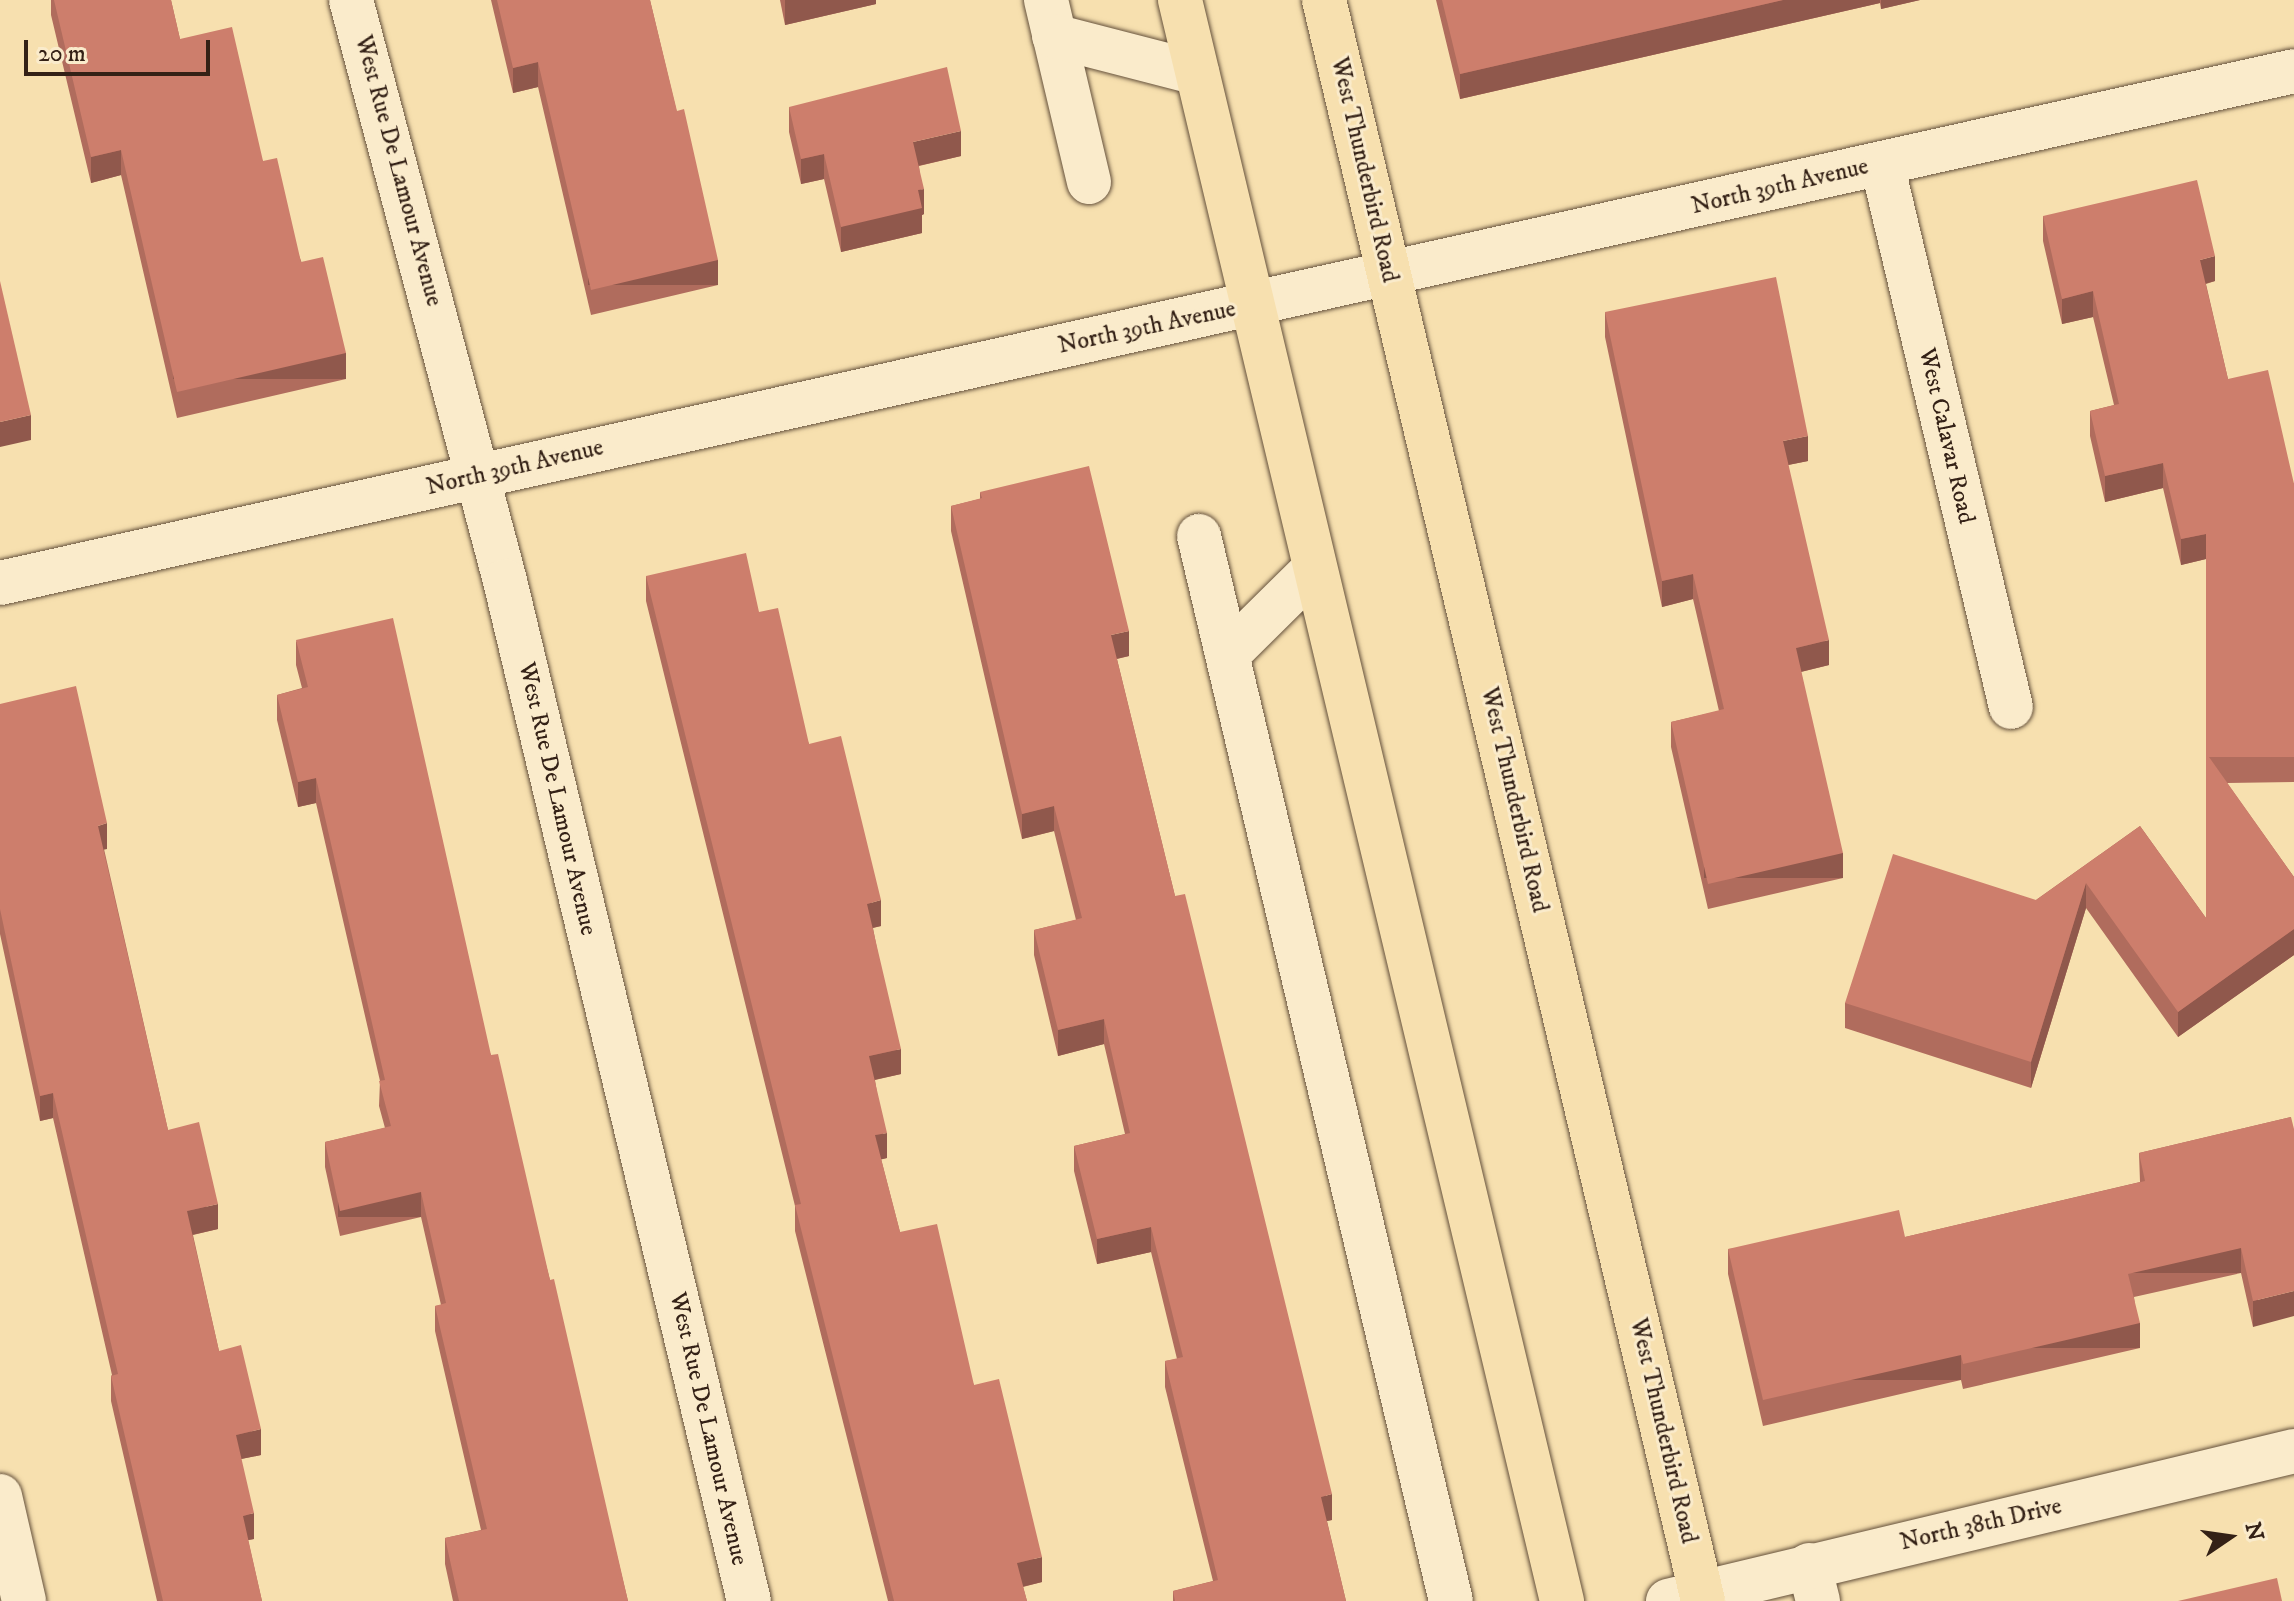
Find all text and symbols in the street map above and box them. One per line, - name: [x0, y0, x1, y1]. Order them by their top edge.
- scale bar: [28, 24, 214, 74]
- street label: West Rue De Lamour Avenue: [348, 32, 448, 310]
- text: 20 m: [38, 39, 86, 69]
- street label: West Thunderbird Road: [1324, 55, 1404, 285]
- street label: North 39th Avenue: [1689, 153, 1871, 221]
- street label: North 39th Avenue: [1056, 295, 1238, 361]
- street label: West Calavar Road: [1912, 345, 1980, 527]
- street label: North 39th Avenue: [424, 434, 606, 502]
- street label: West Rue De Lamour Avenue: [512, 660, 602, 938]
- street label: West Thunderbird Road: [1474, 685, 1554, 915]
- street label: West Rue De Lamour Avenue: [663, 1290, 753, 1568]
- street label: West Thunderbird Road: [1623, 1316, 1703, 1546]
- street label: North 38th Drive: [1897, 1492, 2065, 1558]
- north arrow: [2190, 1497, 2270, 1577]
- text: N: [2239, 1520, 2269, 1543]

